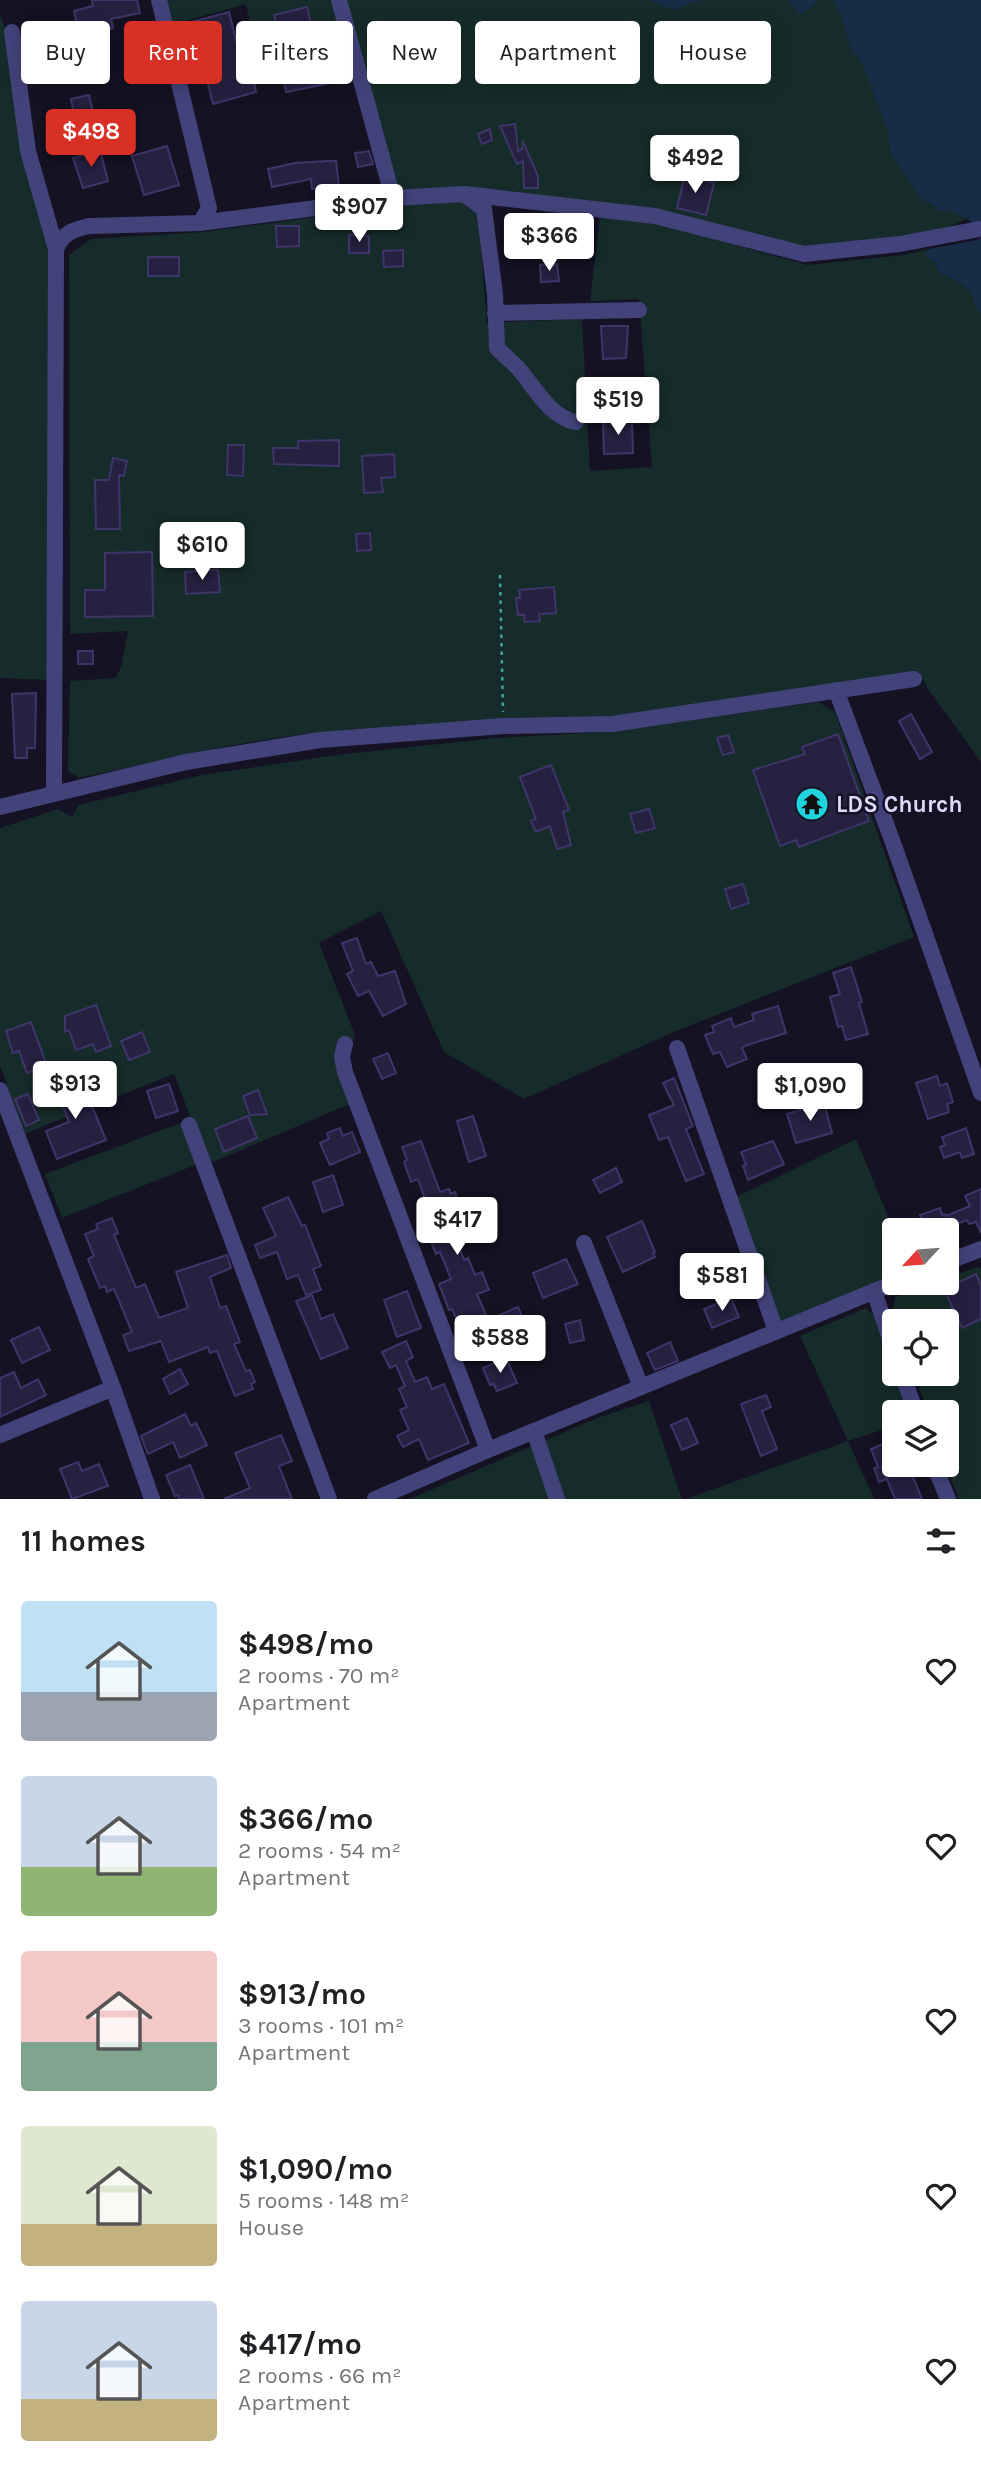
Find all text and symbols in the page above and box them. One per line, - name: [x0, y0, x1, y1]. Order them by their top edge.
- chip: Buy: [21, 21, 110, 84]
- chip: Rent: [124, 21, 222, 84]
- chip: Filters: [236, 21, 353, 84]
- chip: New: [367, 21, 461, 84]
- chip: Apartment: [475, 21, 640, 84]
- chip: House: [654, 21, 771, 84]
- pin: $498: [50, 110, 132, 169]
- text: $498: [62, 118, 120, 145]
- pin: $492: [654, 136, 736, 195]
- text: $492: [666, 144, 724, 171]
- pin: $907: [318, 184, 400, 244]
- text: $907: [331, 193, 387, 220]
- pin: $366: [508, 214, 590, 273]
- text: $366: [520, 222, 578, 249]
- pin: $519: [577, 378, 659, 437]
- text: $519: [592, 386, 644, 413]
- pin: $610: [161, 522, 243, 582]
- text: $610: [176, 531, 228, 558]
- temple icon: LDS Church: [793, 785, 831, 823]
- place label: LDS Church: [836, 791, 963, 818]
- pin: $913: [34, 1062, 116, 1121]
- pin: $1,090: [753, 1064, 867, 1123]
- text: $913: [49, 1070, 101, 1097]
- text: $1,090: [774, 1072, 847, 1099]
- pin: $417: [416, 1198, 498, 1257]
- text: $417: [432, 1206, 482, 1233]
- north arrow: [882, 1218, 959, 1295]
- map controls: [882, 1218, 959, 1477]
- pin: $581: [681, 1254, 763, 1313]
- text: $581: [696, 1262, 748, 1289]
- button: locate: [882, 1309, 959, 1386]
- pin: $588: [459, 1316, 541, 1375]
- text: $588: [471, 1324, 529, 1351]
- button: layers: [882, 1400, 959, 1477]
- icon: filters: [922, 1522, 960, 1560]
- text: 11 homes: [21, 1523, 146, 1559]
- text: $498/mo: [238, 1626, 374, 1662]
- icon: home: [77, 1629, 161, 1713]
- icon: heart: [922, 1652, 960, 1690]
- text: 2 rooms · 70 m²: [238, 1662, 400, 1689]
- text: Apartment: [238, 1689, 350, 1716]
- text: $366/mo: [238, 1801, 373, 1837]
- icon: home: [77, 1804, 161, 1888]
- icon: heart: [922, 1827, 960, 1865]
- text: 2 rooms · 54 m²: [238, 1837, 401, 1864]
- text: Apartment: [238, 1864, 350, 1891]
- text: $913/mo: [238, 1976, 366, 2012]
- icon: home: [77, 1979, 161, 2063]
- icon: heart: [922, 2002, 960, 2040]
- text: 3 rooms · 101 m²: [238, 2012, 404, 2039]
- text: Apartment: [238, 2039, 350, 2066]
- text: $1,090/mo: [238, 2151, 393, 2187]
- icon: home: [77, 2154, 161, 2238]
- icon: heart: [922, 2177, 960, 2215]
- text: 5 rooms · 148 m²: [238, 2187, 409, 2214]
- text: House: [238, 2214, 304, 2241]
- text: $417/mo: [238, 2326, 362, 2362]
- icon: home: [77, 2329, 161, 2413]
- icon: heart: [922, 2352, 960, 2390]
- text: 2 rooms · 66 m²: [238, 2362, 401, 2389]
- text: Apartment: [238, 2389, 350, 2416]

